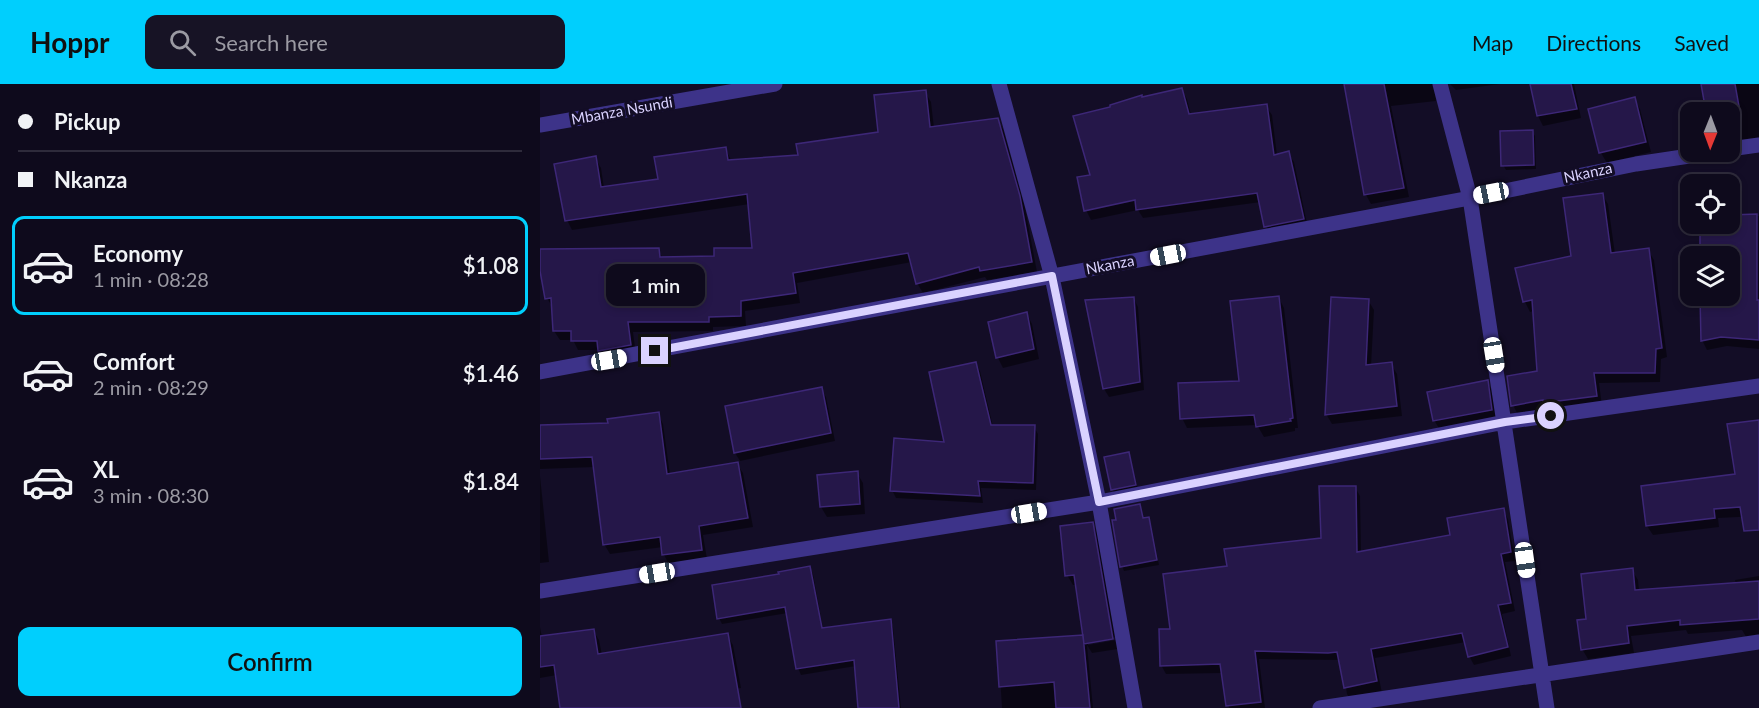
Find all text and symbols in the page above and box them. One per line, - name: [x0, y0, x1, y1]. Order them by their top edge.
- search box: [145, 15, 565, 69]
- text: Hoppr: [30, 25, 109, 59]
- icon: search: [166, 26, 199, 59]
- text: Search here: [214, 29, 328, 56]
- text: Map: [1472, 30, 1513, 55]
- text: Directions: [1546, 30, 1641, 55]
- text: Saved: [1674, 30, 1729, 55]
- street label: Mbanza Nsundi: [570, 92, 674, 128]
- north arrow: [1680, 102, 1740, 162]
- map controls: [1680, 102, 1740, 306]
- text: Pickup: [54, 108, 120, 135]
- street label: Nkanza: [1562, 158, 1614, 186]
- text: Nkanza: [54, 166, 127, 193]
- button: locate: [1680, 174, 1740, 234]
- car: [1472, 181, 1510, 205]
- icon: car: [21, 239, 75, 293]
- text: Economy: [93, 240, 183, 267]
- car: [1149, 243, 1187, 267]
- button: layers: [1680, 246, 1740, 306]
- street label: Nkanza: [1084, 251, 1136, 278]
- text: $1.08: [463, 252, 519, 279]
- callout: 1 min: [606, 264, 704, 306]
- text: 1 min · 08:28: [93, 267, 209, 291]
- text: 1 min: [631, 273, 680, 297]
- car: [1482, 336, 1506, 374]
- route end: [641, 337, 668, 364]
- icon: car: [21, 347, 75, 401]
- text: Comfort: [93, 348, 175, 375]
- car: [590, 348, 628, 372]
- text: $1.46: [463, 360, 519, 387]
- text: 2 min · 08:29: [93, 375, 209, 399]
- route start: [1537, 402, 1564, 429]
- icon: car: [21, 455, 75, 509]
- text: XL: [93, 456, 119, 483]
- text: $1.84: [463, 468, 519, 495]
- text: 3 min · 08:30: [93, 483, 209, 507]
- car: [1010, 501, 1048, 525]
- car: [1514, 541, 1536, 579]
- car: [638, 561, 676, 585]
- button: Confirm: [18, 627, 522, 696]

